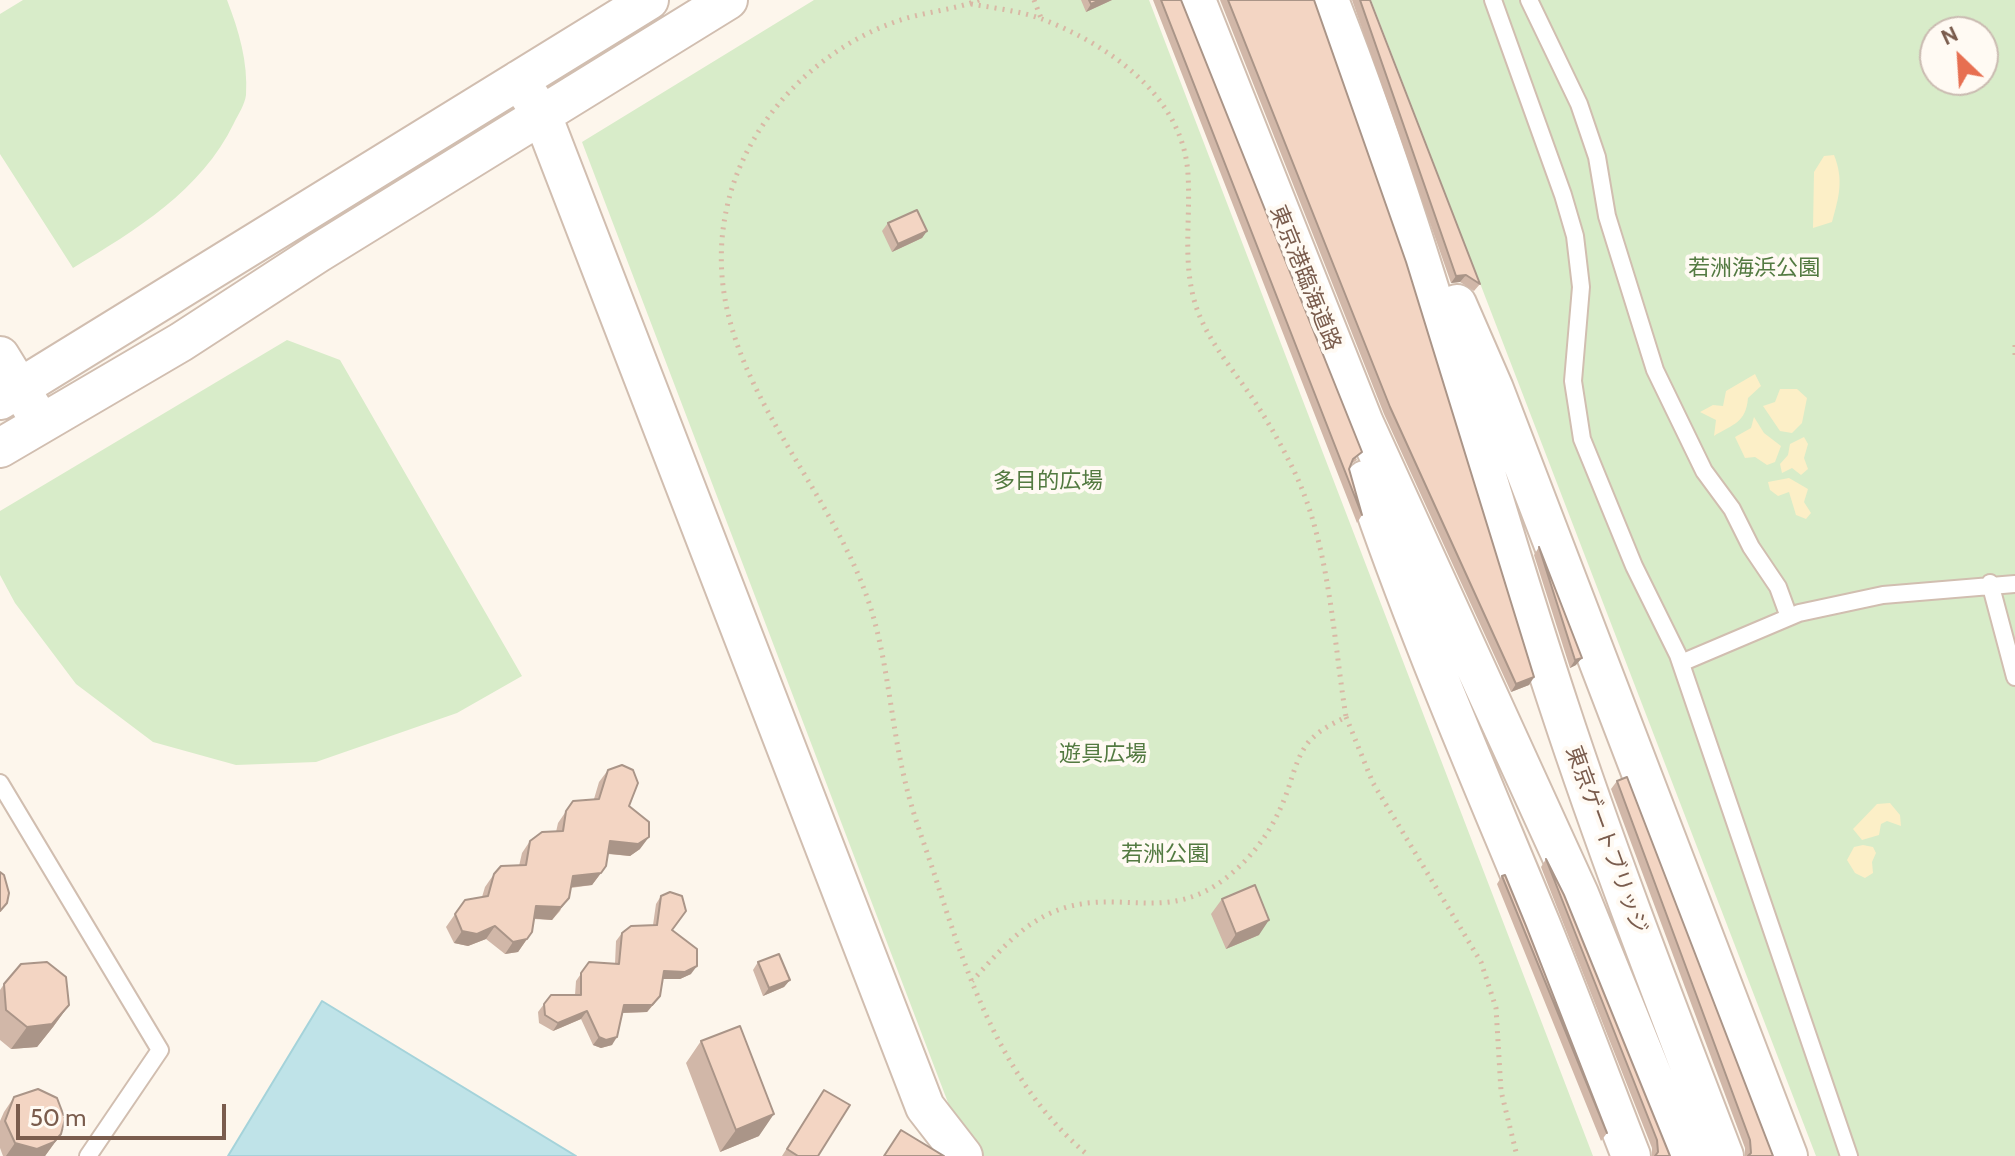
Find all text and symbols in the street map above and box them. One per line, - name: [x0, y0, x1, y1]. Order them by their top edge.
- north arrow: [1919, 16, 1999, 96]
- text: N: [1937, 20, 1962, 51]
- street label: 東京港臨海道路: [1264, 202, 1346, 354]
- park label: 若洲海浜公園: [1688, 256, 1820, 282]
- park label: 多目的広場: [993, 469, 1103, 495]
- park label: 遊具広場: [1059, 742, 1147, 768]
- street label: 東京ゲートブリッジ: [1560, 742, 1652, 938]
- park label: 若洲公園: [1121, 842, 1209, 868]
- scale bar: [20, 1088, 230, 1138]
- text: 50 m: [30, 1103, 86, 1132]

